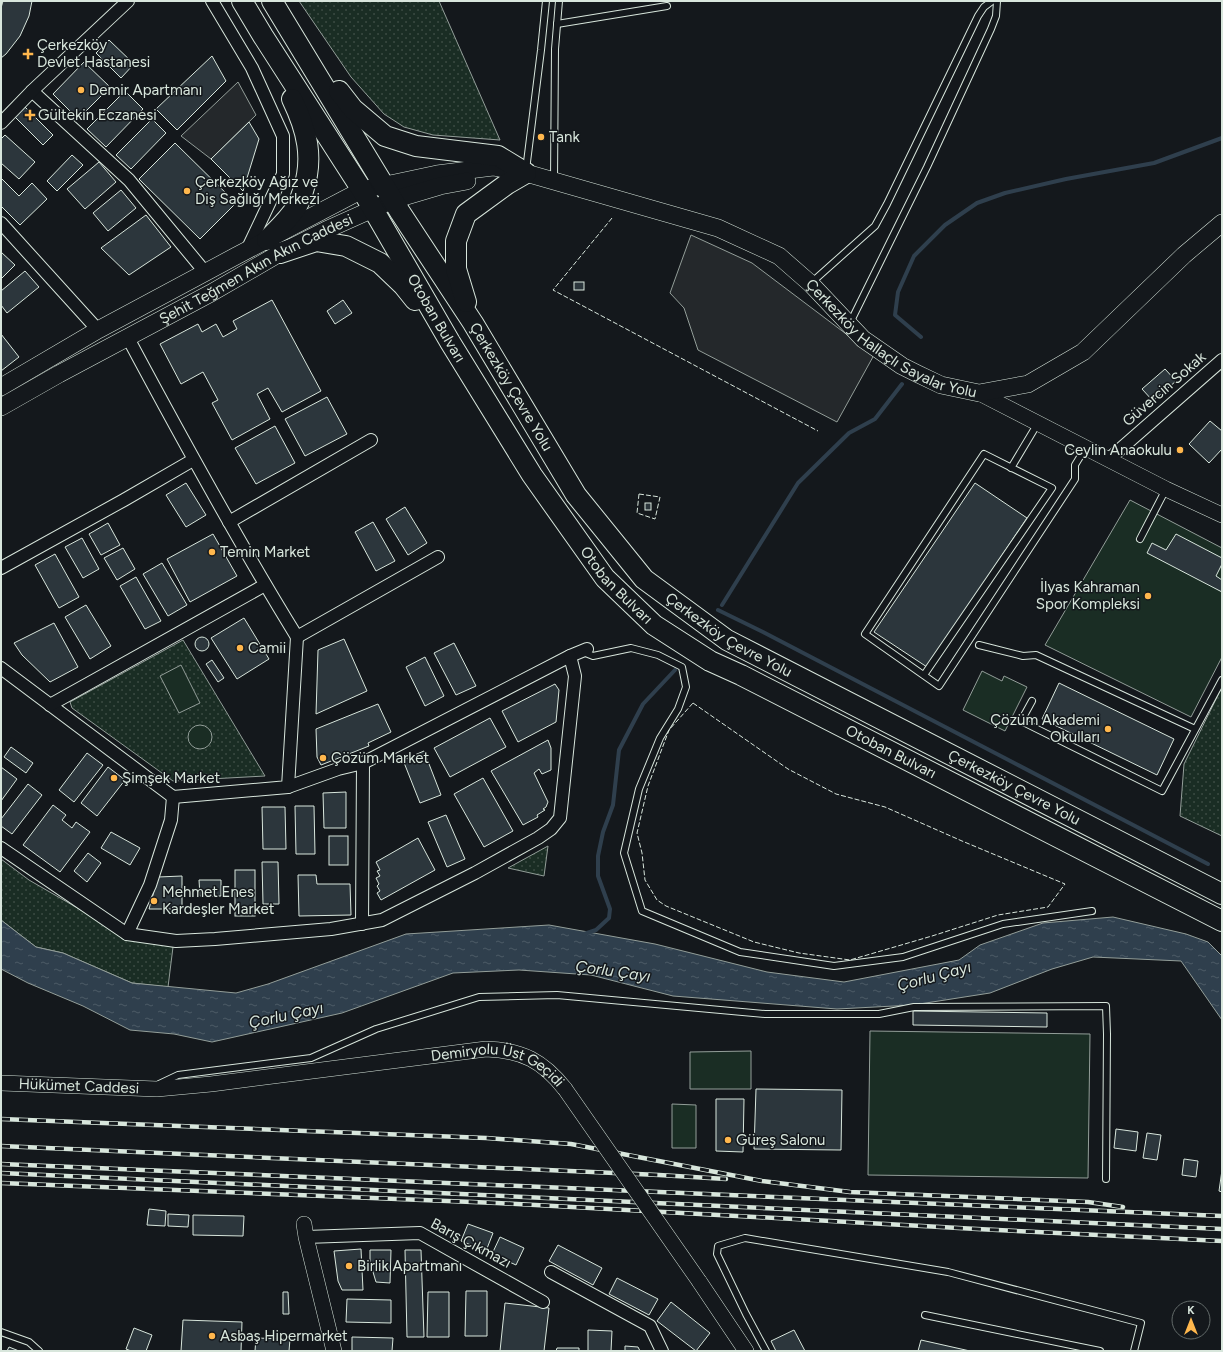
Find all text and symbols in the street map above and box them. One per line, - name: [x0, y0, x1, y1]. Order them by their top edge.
- place label: Çerkezköy Devlet Hastanesi: [37, 36, 150, 71]
- marker: Çerkezköy Devlet Hastanesi: [22, 48, 34, 60]
- place label: Demir Apartmanı: [89, 81, 202, 99]
- marker: Demir Apartmanı: [76, 85, 86, 95]
- place label: Gültekin Eczanesi: [38, 106, 157, 124]
- marker: Gültekin Eczanesi: [25, 110, 35, 120]
- place label: Tank: [549, 128, 580, 146]
- marker: Tank: [536, 132, 546, 142]
- place label: Çerkezköy Ağız ve Diş Sağlığı Merkezi: [195, 173, 320, 208]
- marker: Çerkezköy Ağız ve Diş Sağlığı Merkezi: [182, 186, 192, 196]
- street label: Şehit Teğmen Akın Akın Caddesi: [156, 210, 356, 328]
- street label: Otoban Bulvarı: [404, 271, 469, 366]
- street label: Çerkezköy Hallaçlı Sayalar Yolu: [802, 275, 978, 401]
- street label: Çerkezköy Çevre Yolu: [466, 319, 556, 454]
- street label: Güvercin Sokak: [1119, 348, 1210, 430]
- place label: Ceylin Anaokulu: [1064, 441, 1172, 459]
- marker: Ceylin Anaokulu: [1175, 445, 1185, 455]
- place label: Temin Market: [220, 543, 311, 561]
- street label: Otoban Bulvarı: [576, 543, 656, 628]
- marker: Temin Market: [207, 547, 217, 557]
- place label: İlyas Kahraman Spor Kompleksi: [1036, 578, 1140, 613]
- street label: Çerkezköy Çevre Yolu: [662, 589, 795, 681]
- marker: İlyas Kahraman Spor Kompleksi: [1143, 591, 1153, 601]
- place label: Camii: [248, 639, 286, 657]
- marker: Camii: [235, 643, 245, 653]
- place label: Çözüm Akademi Okulları: [990, 711, 1100, 746]
- street label: Otoban Bulvarı: [843, 721, 939, 782]
- marker: Çözüm Akademi Okulları: [1103, 724, 1113, 734]
- street label: Çerkezköy Çevre Yolu: [945, 746, 1083, 829]
- place label: Çözüm Market: [331, 749, 429, 767]
- marker: Çözüm Market: [318, 753, 328, 763]
- place label: Şimşek Market: [122, 769, 220, 787]
- marker: Şimşek Market: [109, 773, 119, 783]
- place label: Mehmet Enes Kardeşler Market: [162, 883, 275, 918]
- marker: Mehmet Enes Kardeşler Market: [149, 896, 159, 906]
- water label: Çorlu Çayı: [574, 956, 652, 986]
- water label: Çorlu Çayı: [895, 957, 973, 995]
- water label: Çorlu Çayı: [247, 998, 325, 1032]
- street label: Demiryolu Üst Geçidi: [430, 1040, 568, 1090]
- street label: Hükümet Caddesi: [18, 1075, 139, 1097]
- place label: Güreş Salonu: [736, 1131, 825, 1149]
- marker: Güreş Salonu: [723, 1135, 733, 1145]
- street label: Barış Çıkmazı: [428, 1214, 514, 1272]
- place label: Birlik Apartmanı: [357, 1257, 462, 1275]
- marker: Birlik Apartmanı: [344, 1261, 354, 1271]
- north arrow: [1171, 1300, 1211, 1340]
- text: K: [1187, 1304, 1195, 1317]
- place label: Asbaş Hipermarket: [220, 1327, 348, 1345]
- marker: Asbaş Hipermarket: [207, 1331, 217, 1341]

